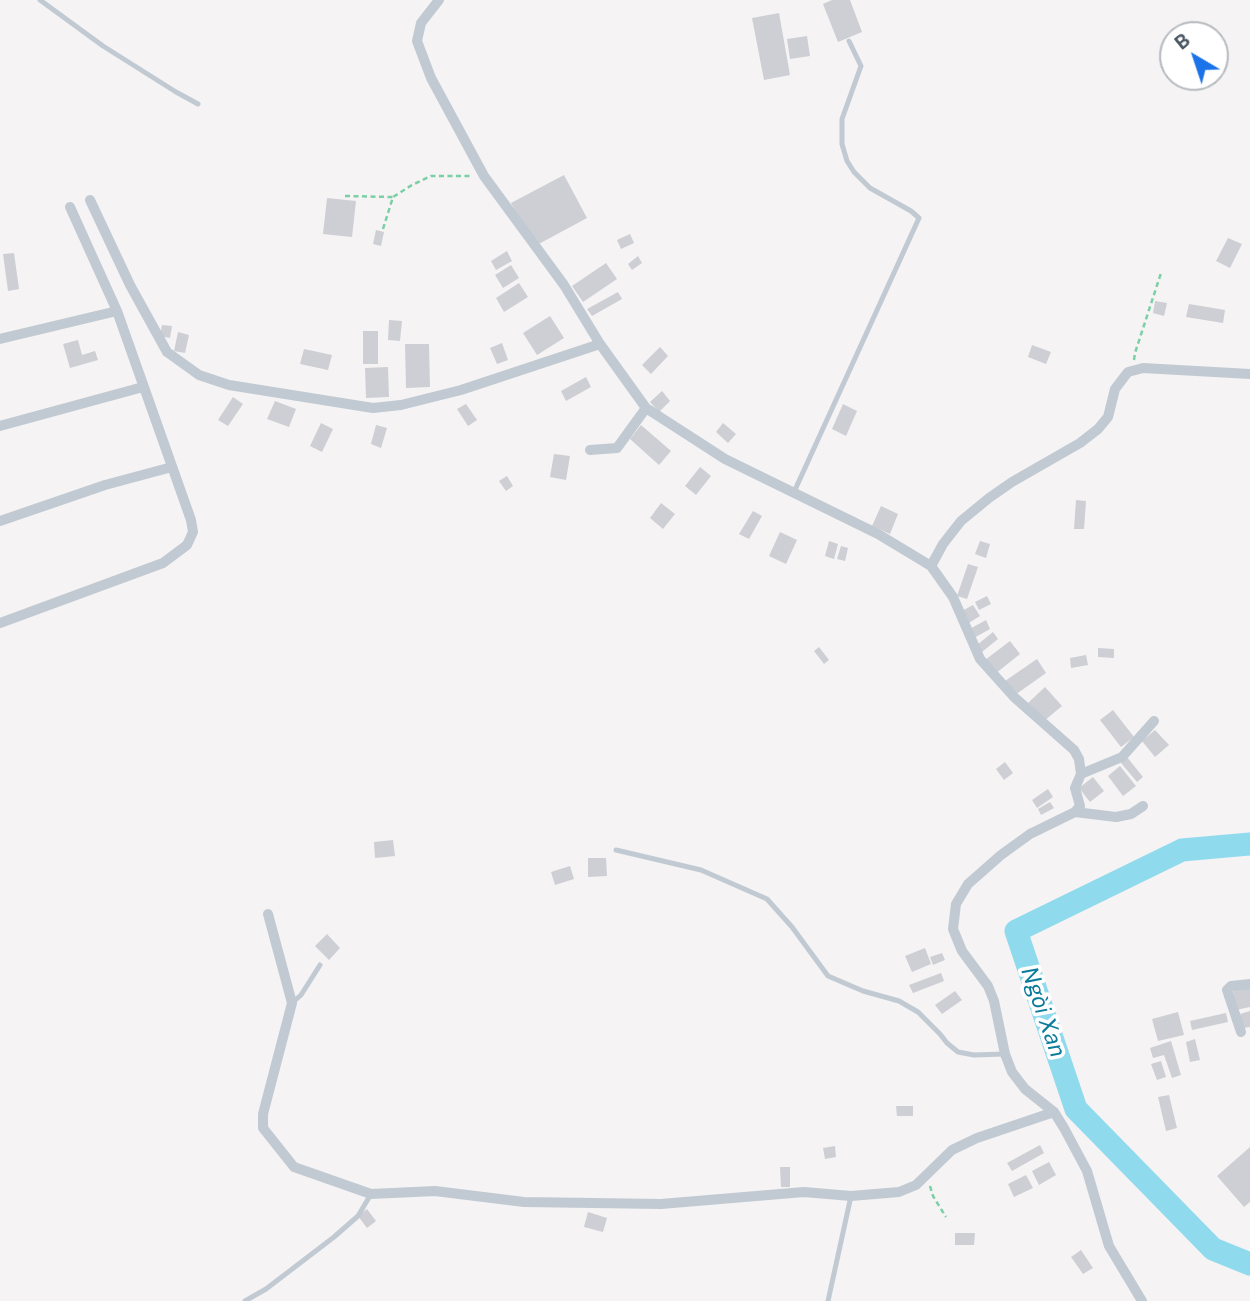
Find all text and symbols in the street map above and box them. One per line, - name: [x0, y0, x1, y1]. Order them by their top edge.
- north arrow: [1159, 21, 1229, 91]
- text: B: [1170, 29, 1194, 54]
- water label: Ngòi Xan: [1015, 963, 1071, 1061]

